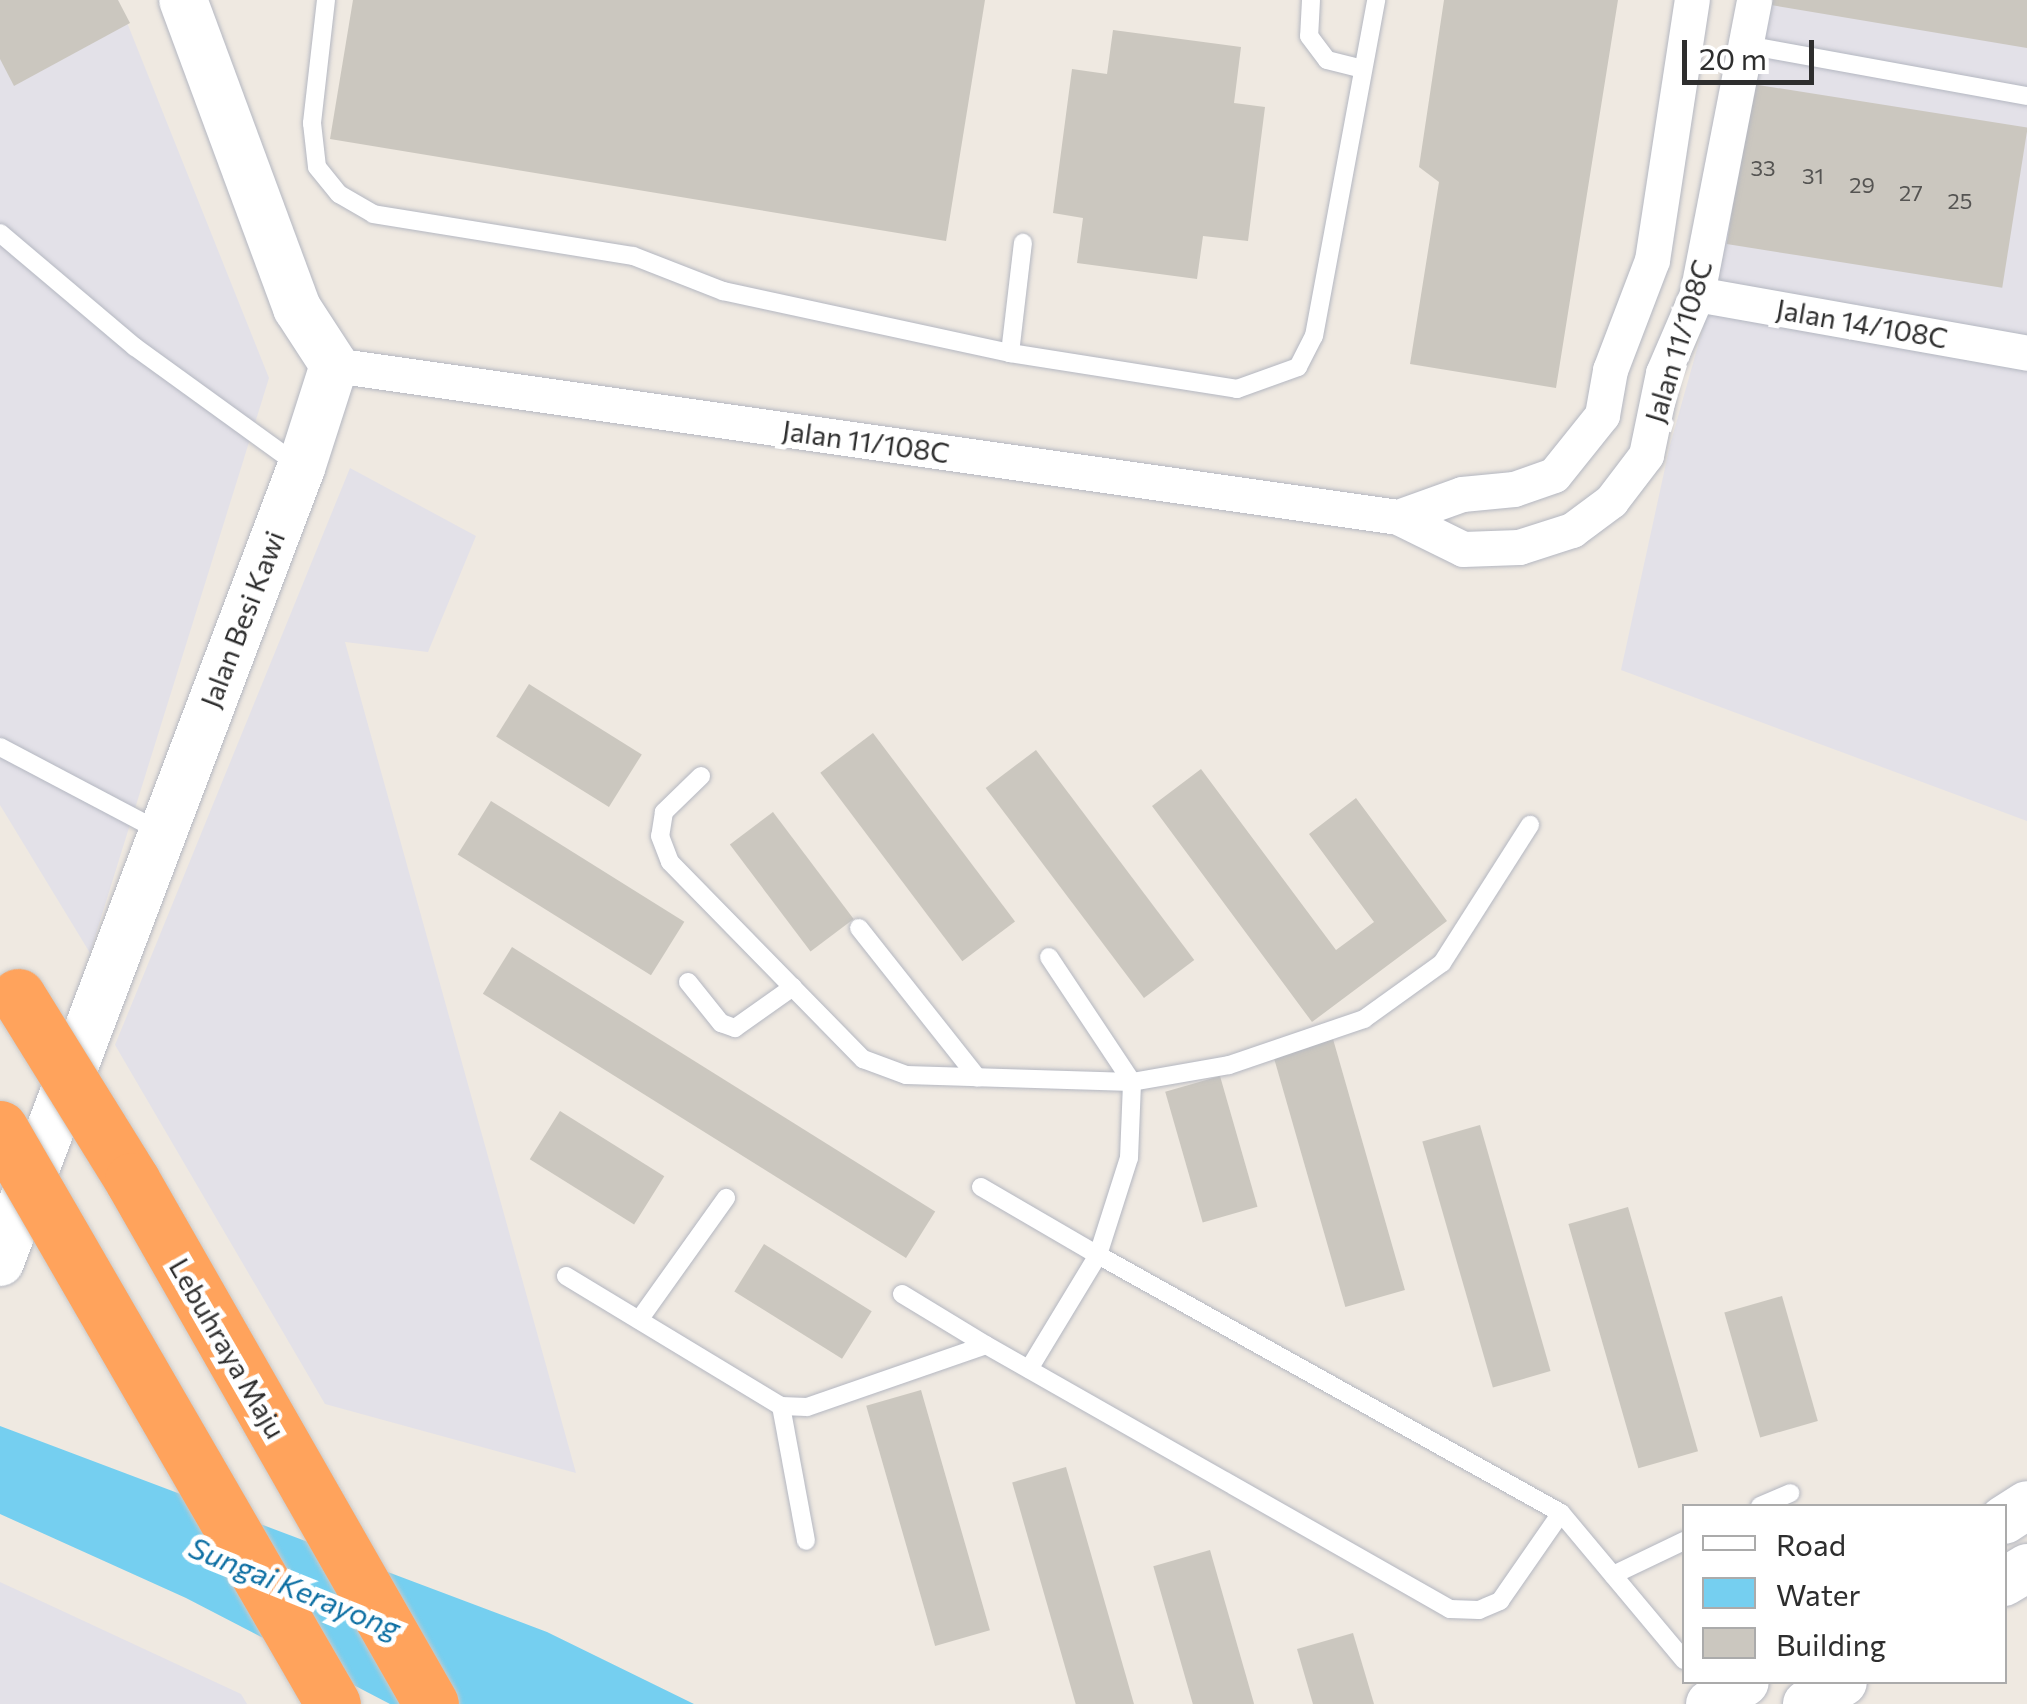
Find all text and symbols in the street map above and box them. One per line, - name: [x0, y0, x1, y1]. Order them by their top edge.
- scale bar: [1687, 20, 1820, 82]
- text: 20 m: [1699, 39, 1767, 76]
- house number: 33: [1750, 155, 1776, 181]
- house number: 31: [1802, 163, 1824, 189]
- house number: 29: [1849, 172, 1875, 198]
- house number: 27: [1899, 180, 1923, 206]
- house number: 25: [1948, 188, 1972, 214]
- street label: Jalan 11/108C: [1637, 255, 1719, 427]
- street label: Jalan 14/108C: [1774, 291, 1950, 355]
- street label: Jalan 11/108C: [780, 413, 952, 469]
- street label: Jalan Besi Kawi: [193, 526, 291, 712]
- street label: Lebuhraya Maju: [163, 1252, 293, 1444]
- legend: [1682, 1504, 2007, 1684]
- text: Road: [1776, 1525, 1846, 1562]
- water label: Sungai Kerayong: [184, 1528, 406, 1646]
- text: Water: [1776, 1575, 1861, 1612]
- text: Building: [1776, 1625, 1886, 1662]

